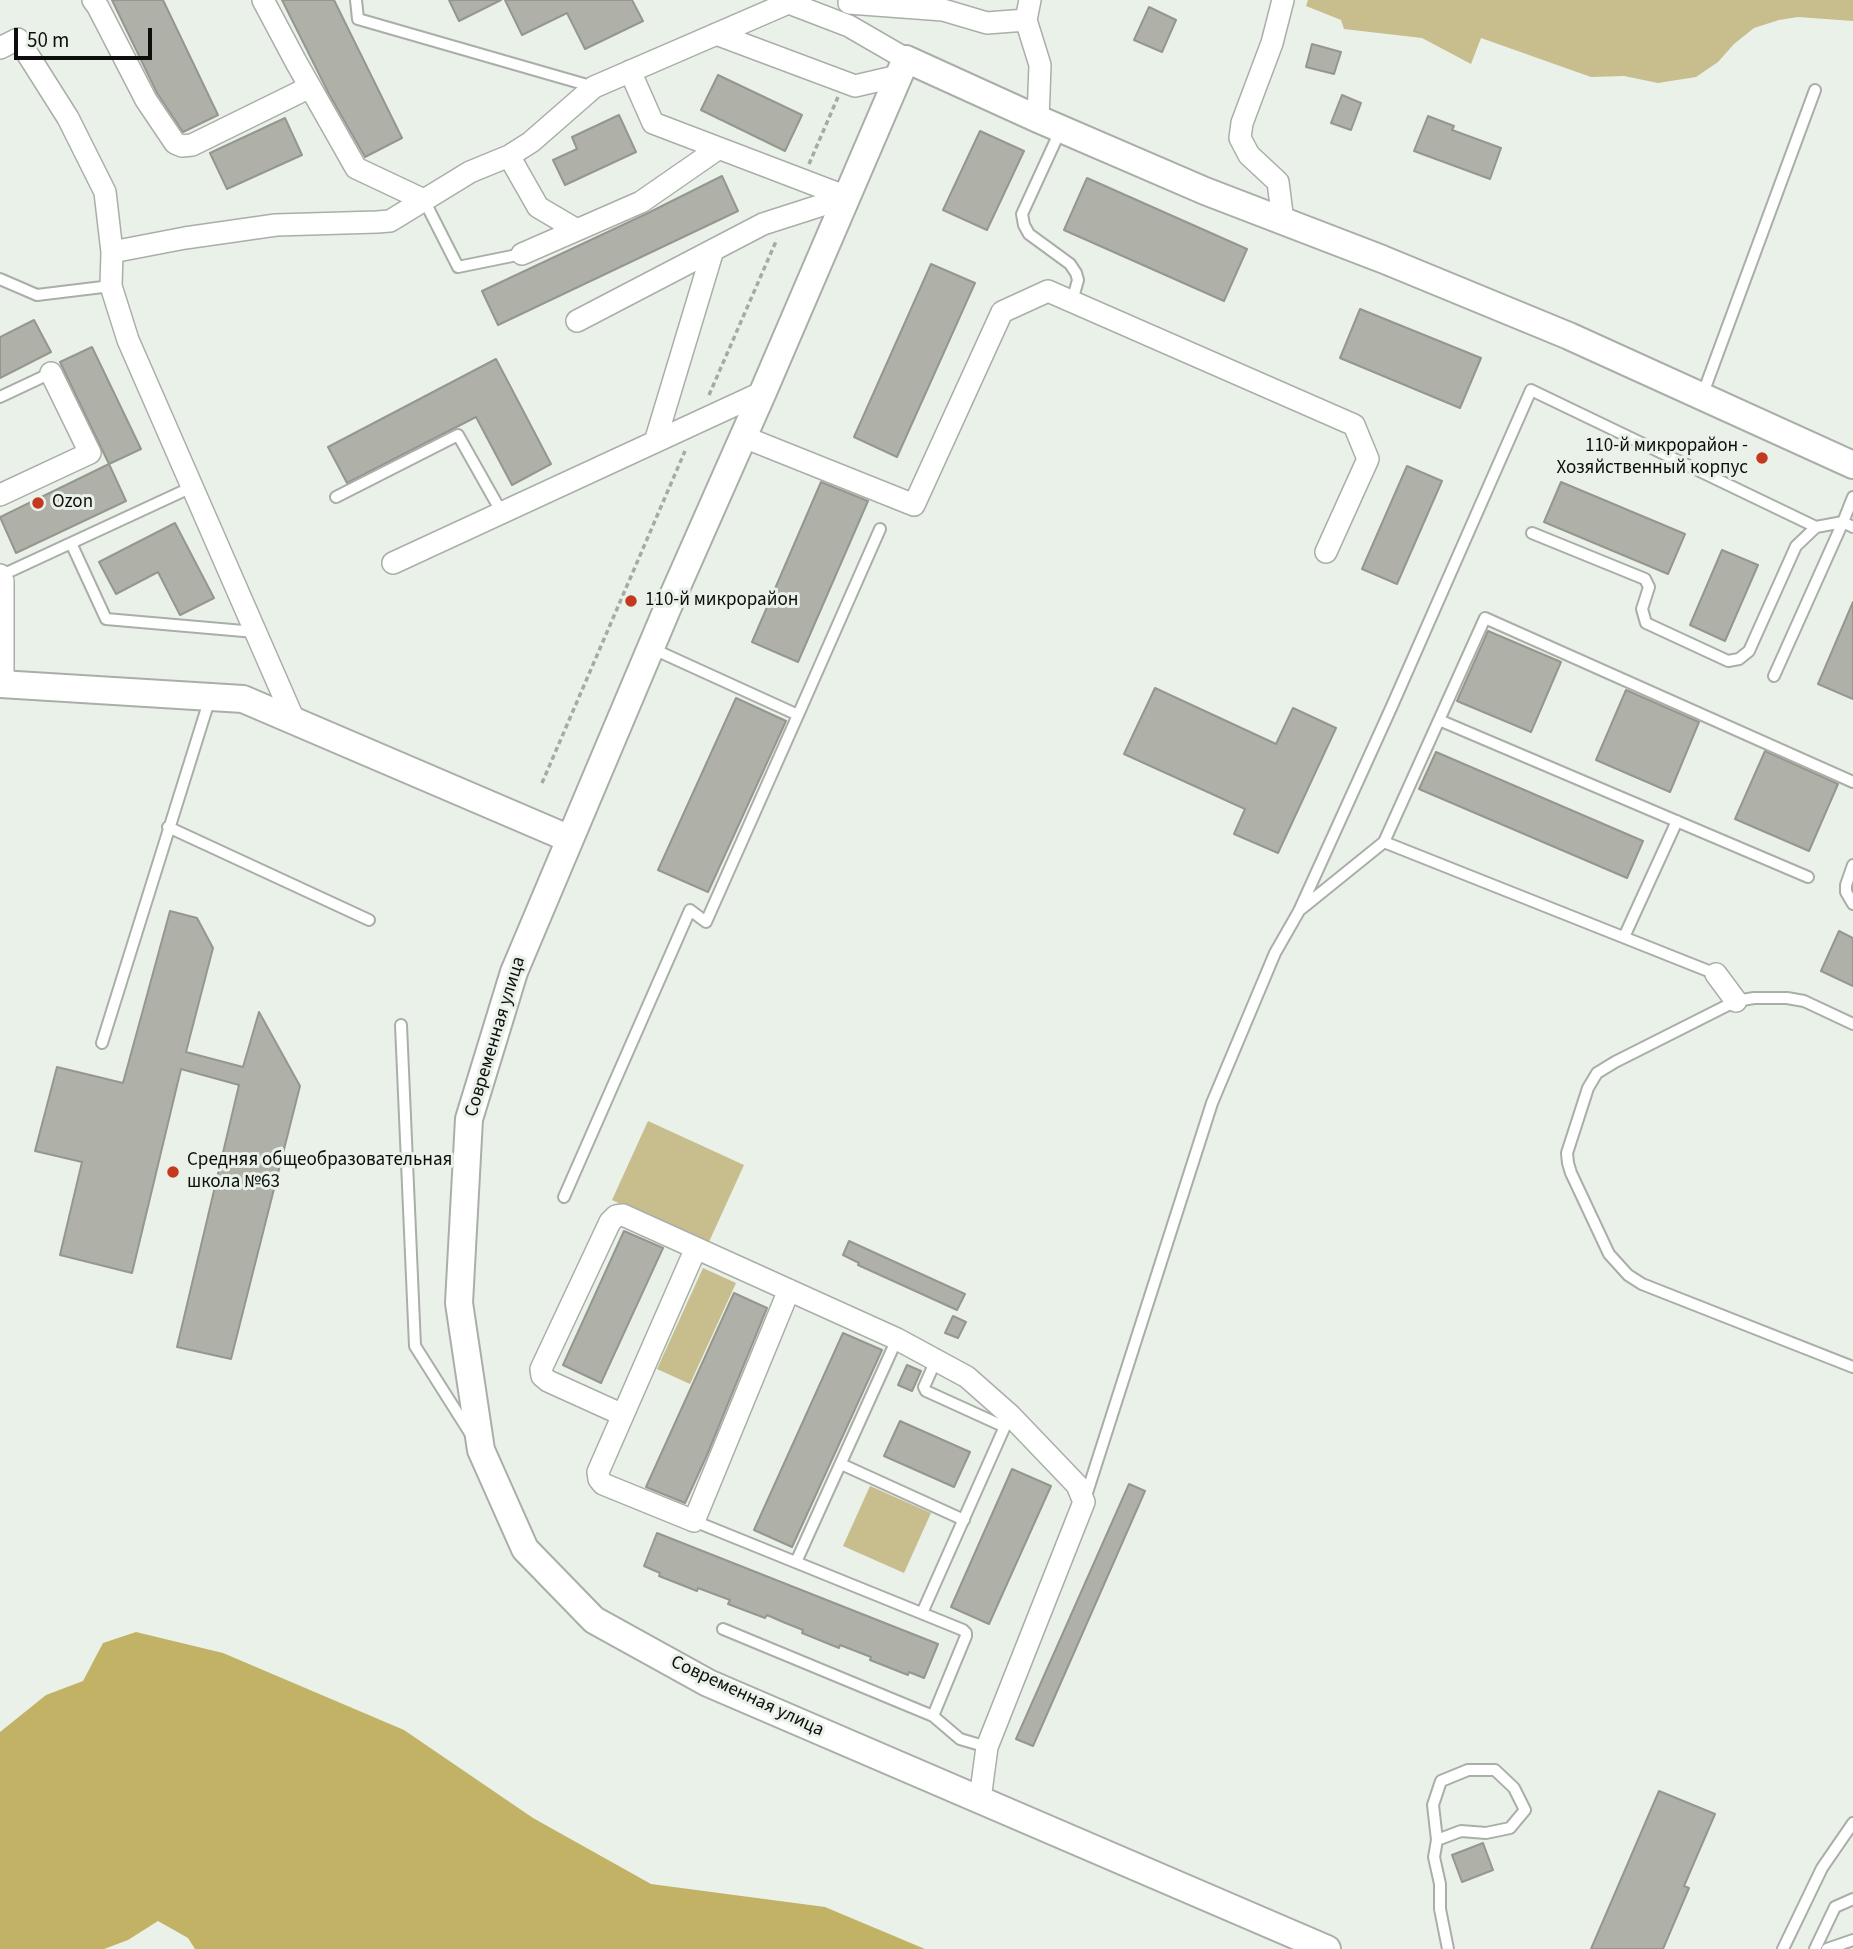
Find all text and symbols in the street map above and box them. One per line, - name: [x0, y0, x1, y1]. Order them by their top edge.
- scale bar: [18, 14, 156, 58]
- text: 50 m: [27, 25, 69, 55]
- place label: 110-й микрорайон - Хозяйственный корпус: [1556, 436, 1748, 480]
- marker: 110-й микрорайон - Хозяйственный корпус: [1754, 450, 1770, 466]
- place label: Ozon: [52, 492, 93, 514]
- marker: Ozon: [30, 495, 46, 511]
- place label: 110-й микрорайон: [645, 590, 798, 612]
- marker: 110-й микрорайон: [623, 593, 639, 609]
- street label: Современная улица: [461, 954, 531, 1120]
- place label: Средняя общеобразовательная школа №63: [187, 1150, 452, 1194]
- marker: Средняя общеобразовательная школа №63: [165, 1164, 181, 1180]
- street label: Современная улица: [667, 1651, 827, 1743]

